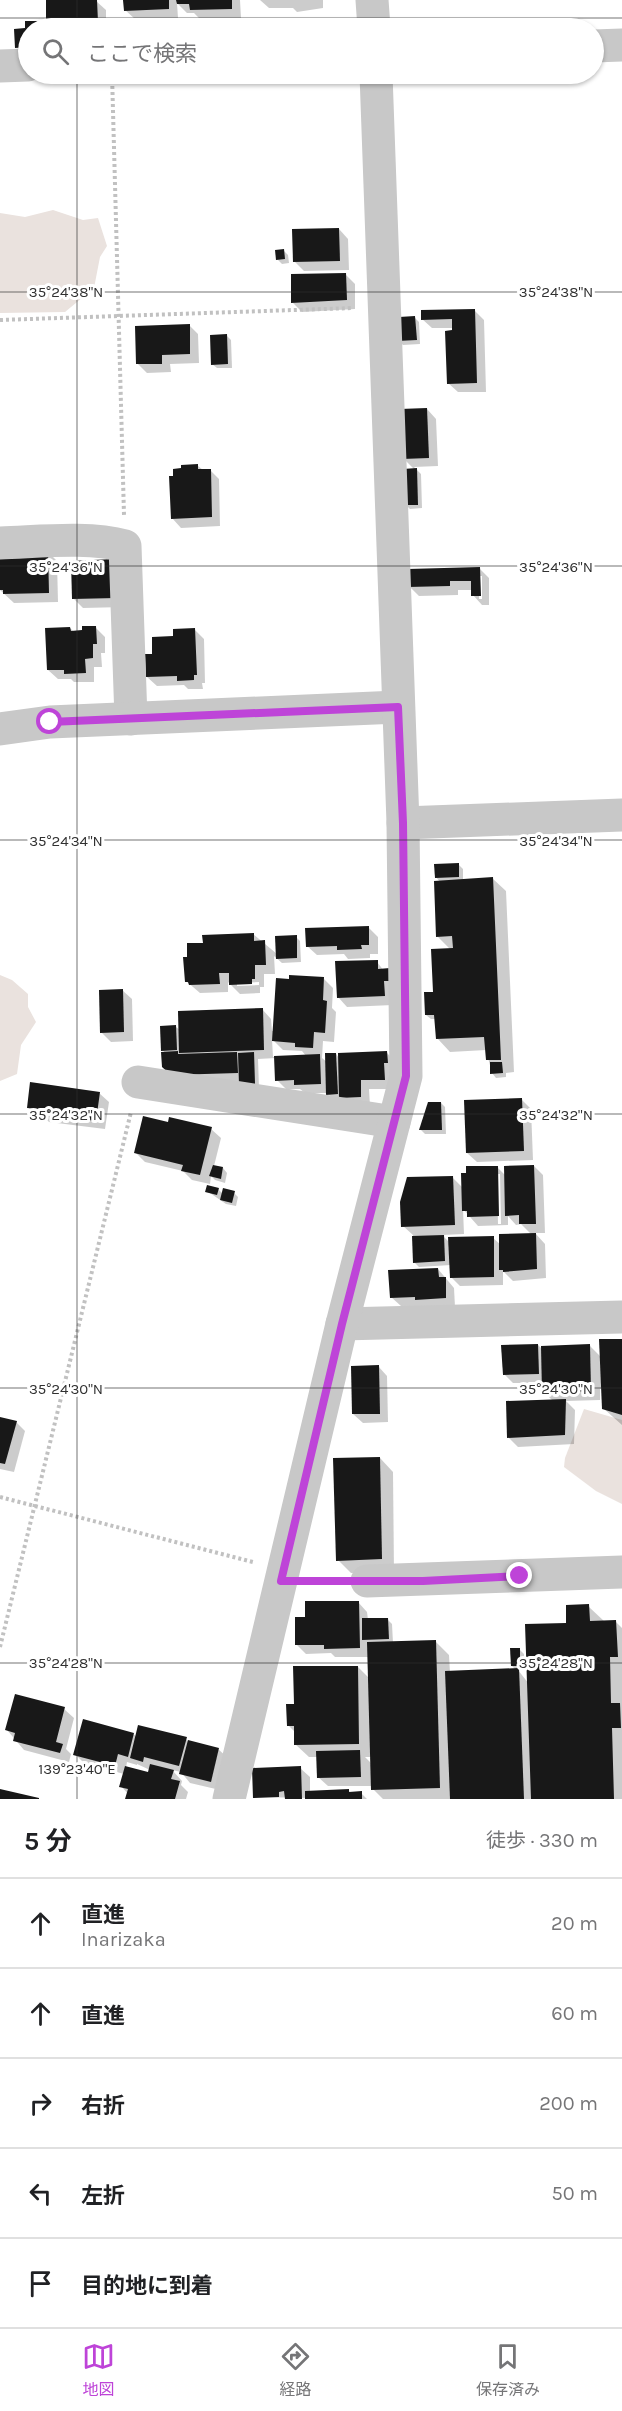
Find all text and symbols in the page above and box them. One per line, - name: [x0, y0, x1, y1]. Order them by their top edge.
- search box: [18, 18, 604, 84]
- icon: search: [39, 35, 72, 68]
- text: ここで検索: [87, 41, 197, 67]
- text: 35°24'38"N: [29, 283, 103, 301]
- text: 35°24'38"N: [519, 283, 593, 301]
- text: 35°24'36"N: [29, 558, 103, 576]
- text: 35°24'36"N: [519, 558, 593, 576]
- route start: [36, 708, 62, 734]
- text: 35°24'34"N: [29, 832, 103, 850]
- text: 35°24'34"N: [519, 832, 593, 850]
- text: 35°24'32"N: [29, 1106, 103, 1124]
- text: 35°24'32"N: [519, 1106, 593, 1124]
- text: 35°24'30"N: [29, 1380, 103, 1398]
- text: 35°24'30"N: [519, 1380, 593, 1398]
- route end: [506, 1562, 532, 1588]
- text: 35°24'28"N: [29, 1654, 103, 1672]
- text: 35°24'28"N: [519, 1654, 593, 1672]
- text: 139°23'40"E: [38, 1760, 116, 1778]
- text: 5 分: [24, 1826, 72, 1857]
- text: 徒歩 · 330 m: [486, 1829, 598, 1852]
- text: 直進: [81, 1902, 125, 1928]
- icon: ahead: [24, 1907, 57, 1940]
- text: 20 m: [551, 1912, 598, 1935]
- text: Inarizaka: [81, 1928, 166, 1951]
- icon: ahead: [24, 1997, 57, 2030]
- text: 60 m: [551, 2002, 598, 2025]
- text: 直進: [81, 2003, 125, 2029]
- icon: right: [24, 2087, 57, 2120]
- text: 200 m: [539, 2092, 598, 2115]
- text: 右折: [81, 2093, 125, 2119]
- icon: left: [24, 2177, 57, 2210]
- text: 50 m: [551, 2182, 598, 2205]
- text: 左折: [81, 2183, 125, 2209]
- icon: arrive: [24, 2267, 57, 2300]
- text: 目的地に到着: [81, 2273, 213, 2299]
- tab: 地図: [82, 2340, 115, 2400]
- tab: 経路: [279, 2340, 312, 2400]
- tab: 保存済み: [476, 2340, 540, 2400]

